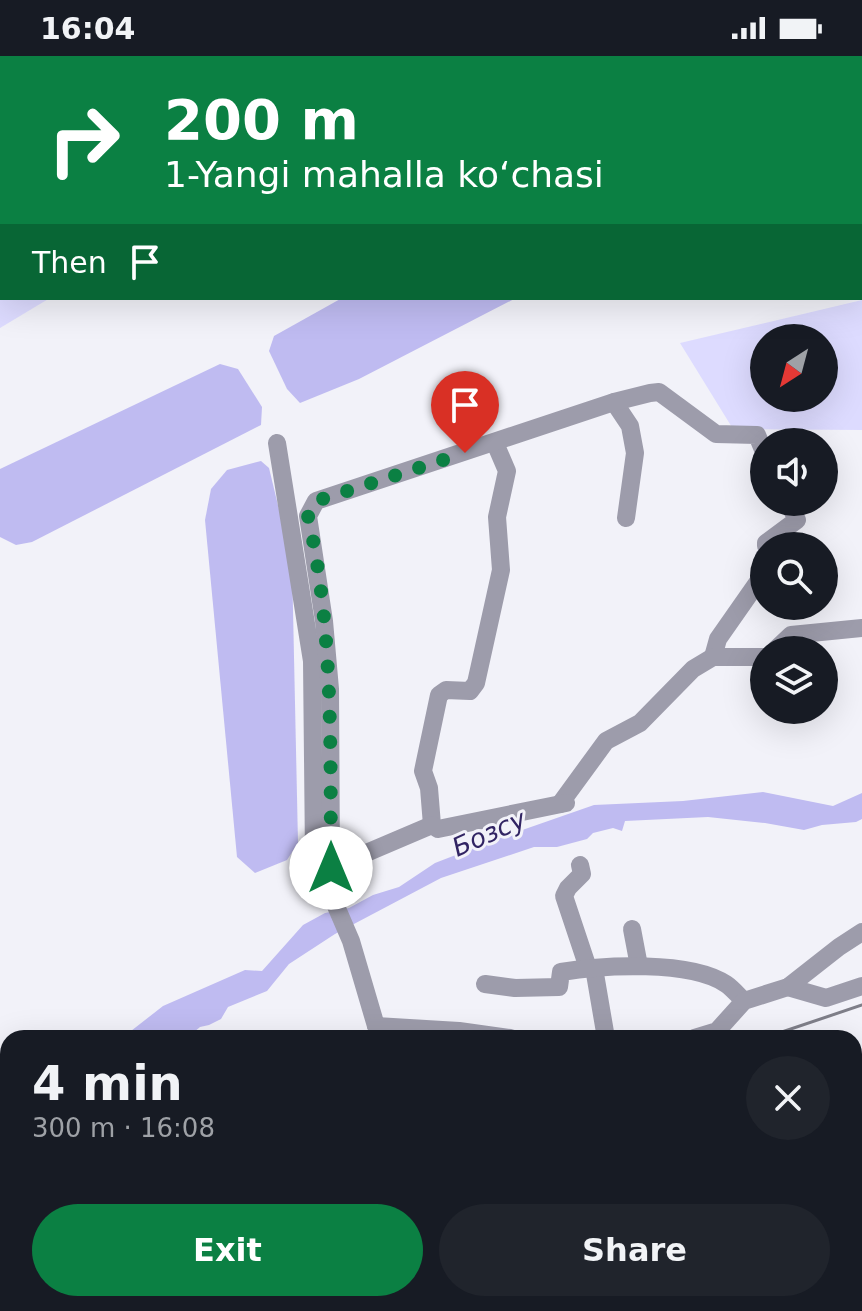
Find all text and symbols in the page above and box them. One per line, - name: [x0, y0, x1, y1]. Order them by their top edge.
- text: 16:04: [40, 11, 136, 46]
- text: 200 m: [164, 87, 359, 152]
- icon: right: [32, 88, 136, 192]
- text: 1-Yangi mahalla ko‘chasi: [164, 154, 604, 195]
- icon: arrive: [123, 240, 167, 284]
- text: Then: [32, 245, 107, 280]
- north arrow: [750, 324, 838, 412]
- map controls: [750, 324, 838, 724]
- pin: [431, 371, 499, 453]
- icon: arrive: [443, 383, 487, 427]
- button: sound: [750, 428, 838, 516]
- button: search: [750, 532, 838, 620]
- button: layers: [750, 636, 838, 724]
- water label: Бозсу: [448, 803, 531, 862]
- position arrow: [289, 826, 373, 910]
- text: 4 min: [32, 1055, 183, 1111]
- button: close: [746, 1056, 830, 1140]
- text: 300 m · 16:08: [32, 1113, 215, 1143]
- button: Exit: [32, 1204, 423, 1296]
- button: Share: [439, 1204, 830, 1296]

